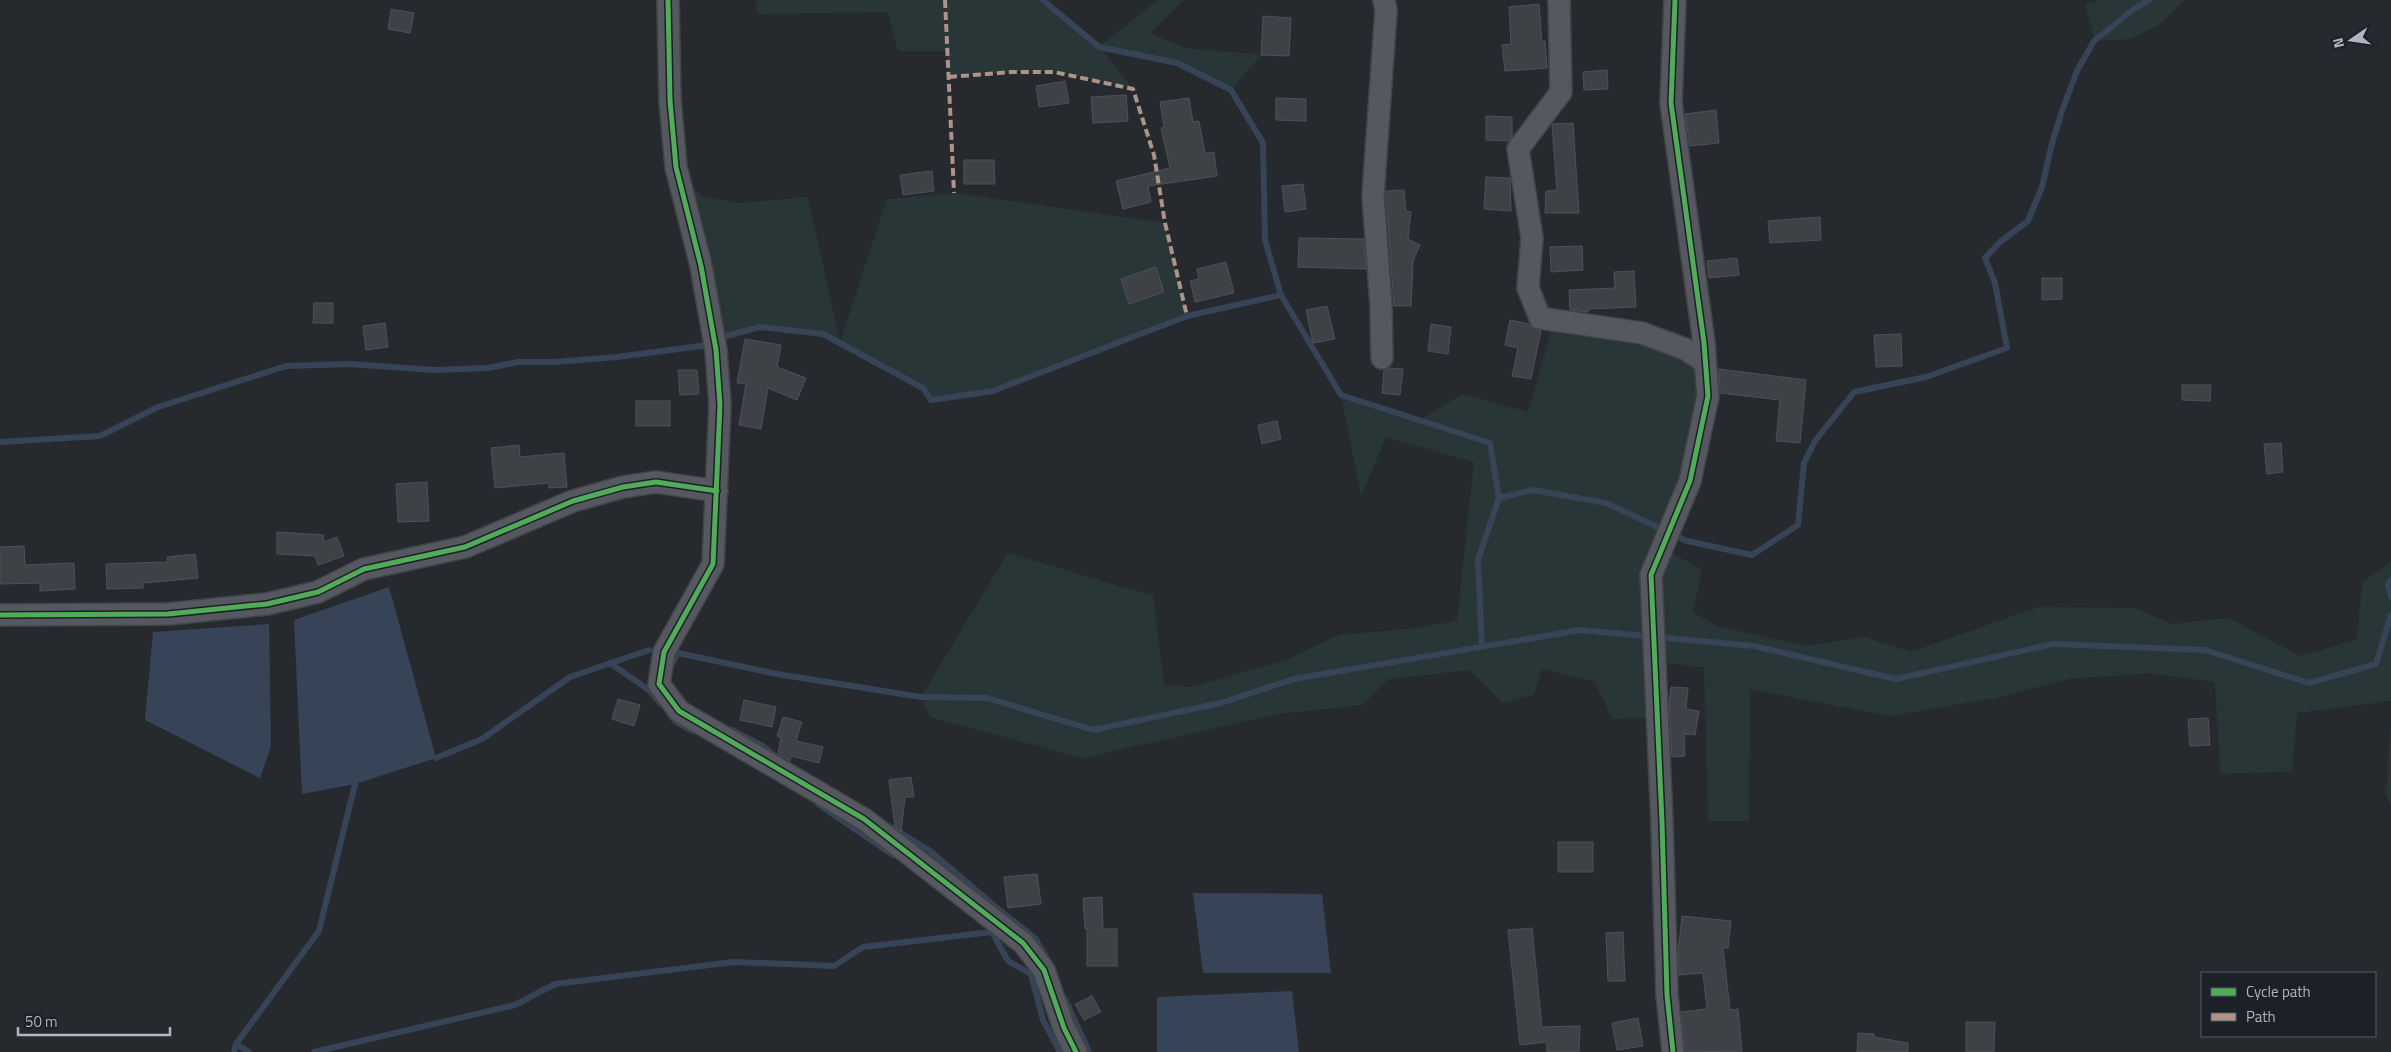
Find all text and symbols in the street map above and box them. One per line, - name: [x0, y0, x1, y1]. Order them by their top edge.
- north arrow: [2326, 15, 2376, 65]
- text: N: [2327, 36, 2349, 50]
- legend: [2201, 972, 2376, 1037]
- text: Cycle path: [2246, 980, 2311, 1003]
- scale bar: [18, 1004, 170, 1036]
- text: Path: [2246, 1005, 2276, 1028]
- text: 50 m: [25, 1010, 58, 1033]

